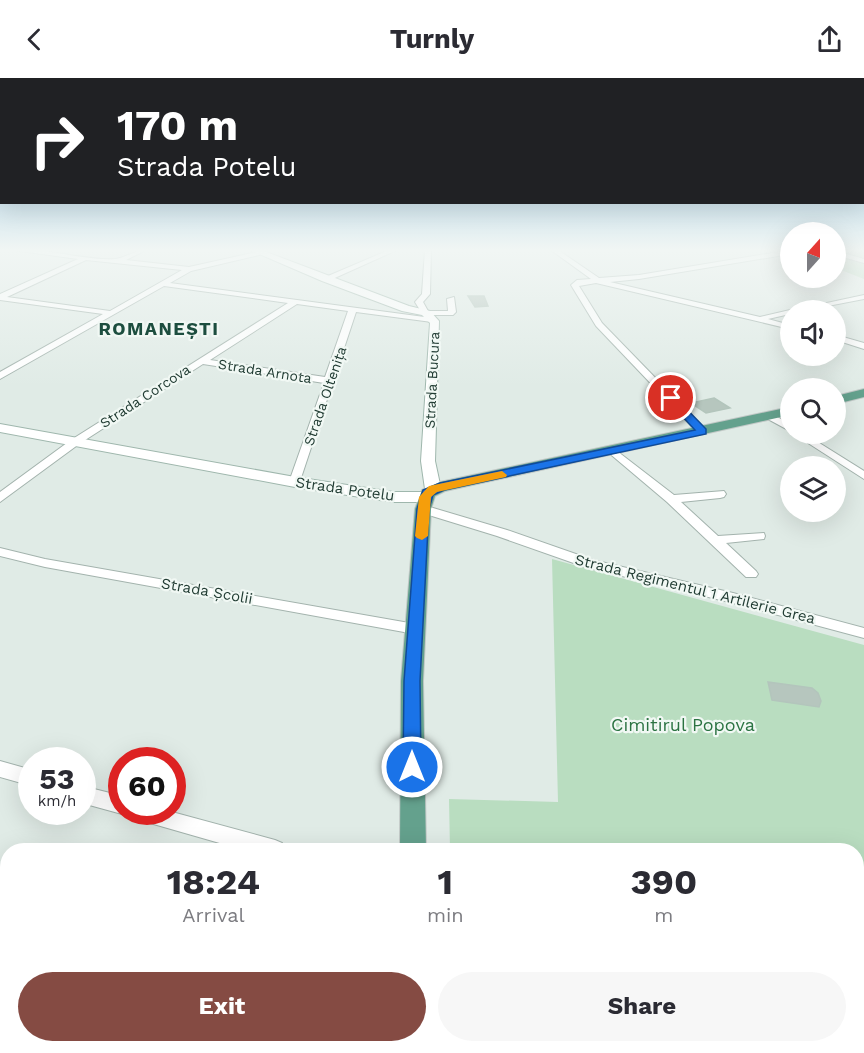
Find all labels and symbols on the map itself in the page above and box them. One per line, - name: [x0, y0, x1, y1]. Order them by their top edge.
- north arrow: [780, 222, 846, 288]
- district label: ROMANEȘTI: [98, 318, 220, 339]
- street label: Strada Bucura: [421, 331, 443, 429]
- street label: Strada Oltenița: [300, 344, 350, 448]
- street label: Strada Arnota: [217, 356, 313, 386]
- street label: Strada Corcova: [97, 361, 193, 431]
- pin: [645, 372, 696, 423]
- street label: Strada Potelu: [294, 473, 396, 505]
- street label: Strada Regimentul 1 Artilerie Grea: [573, 550, 818, 628]
- street label: Strada Școlii: [160, 574, 254, 608]
- park label: Cimitirul Popova: [611, 714, 755, 735]
- position arrow: [380, 735, 444, 799]
- speed limit sign: 60: [108, 747, 186, 825]

